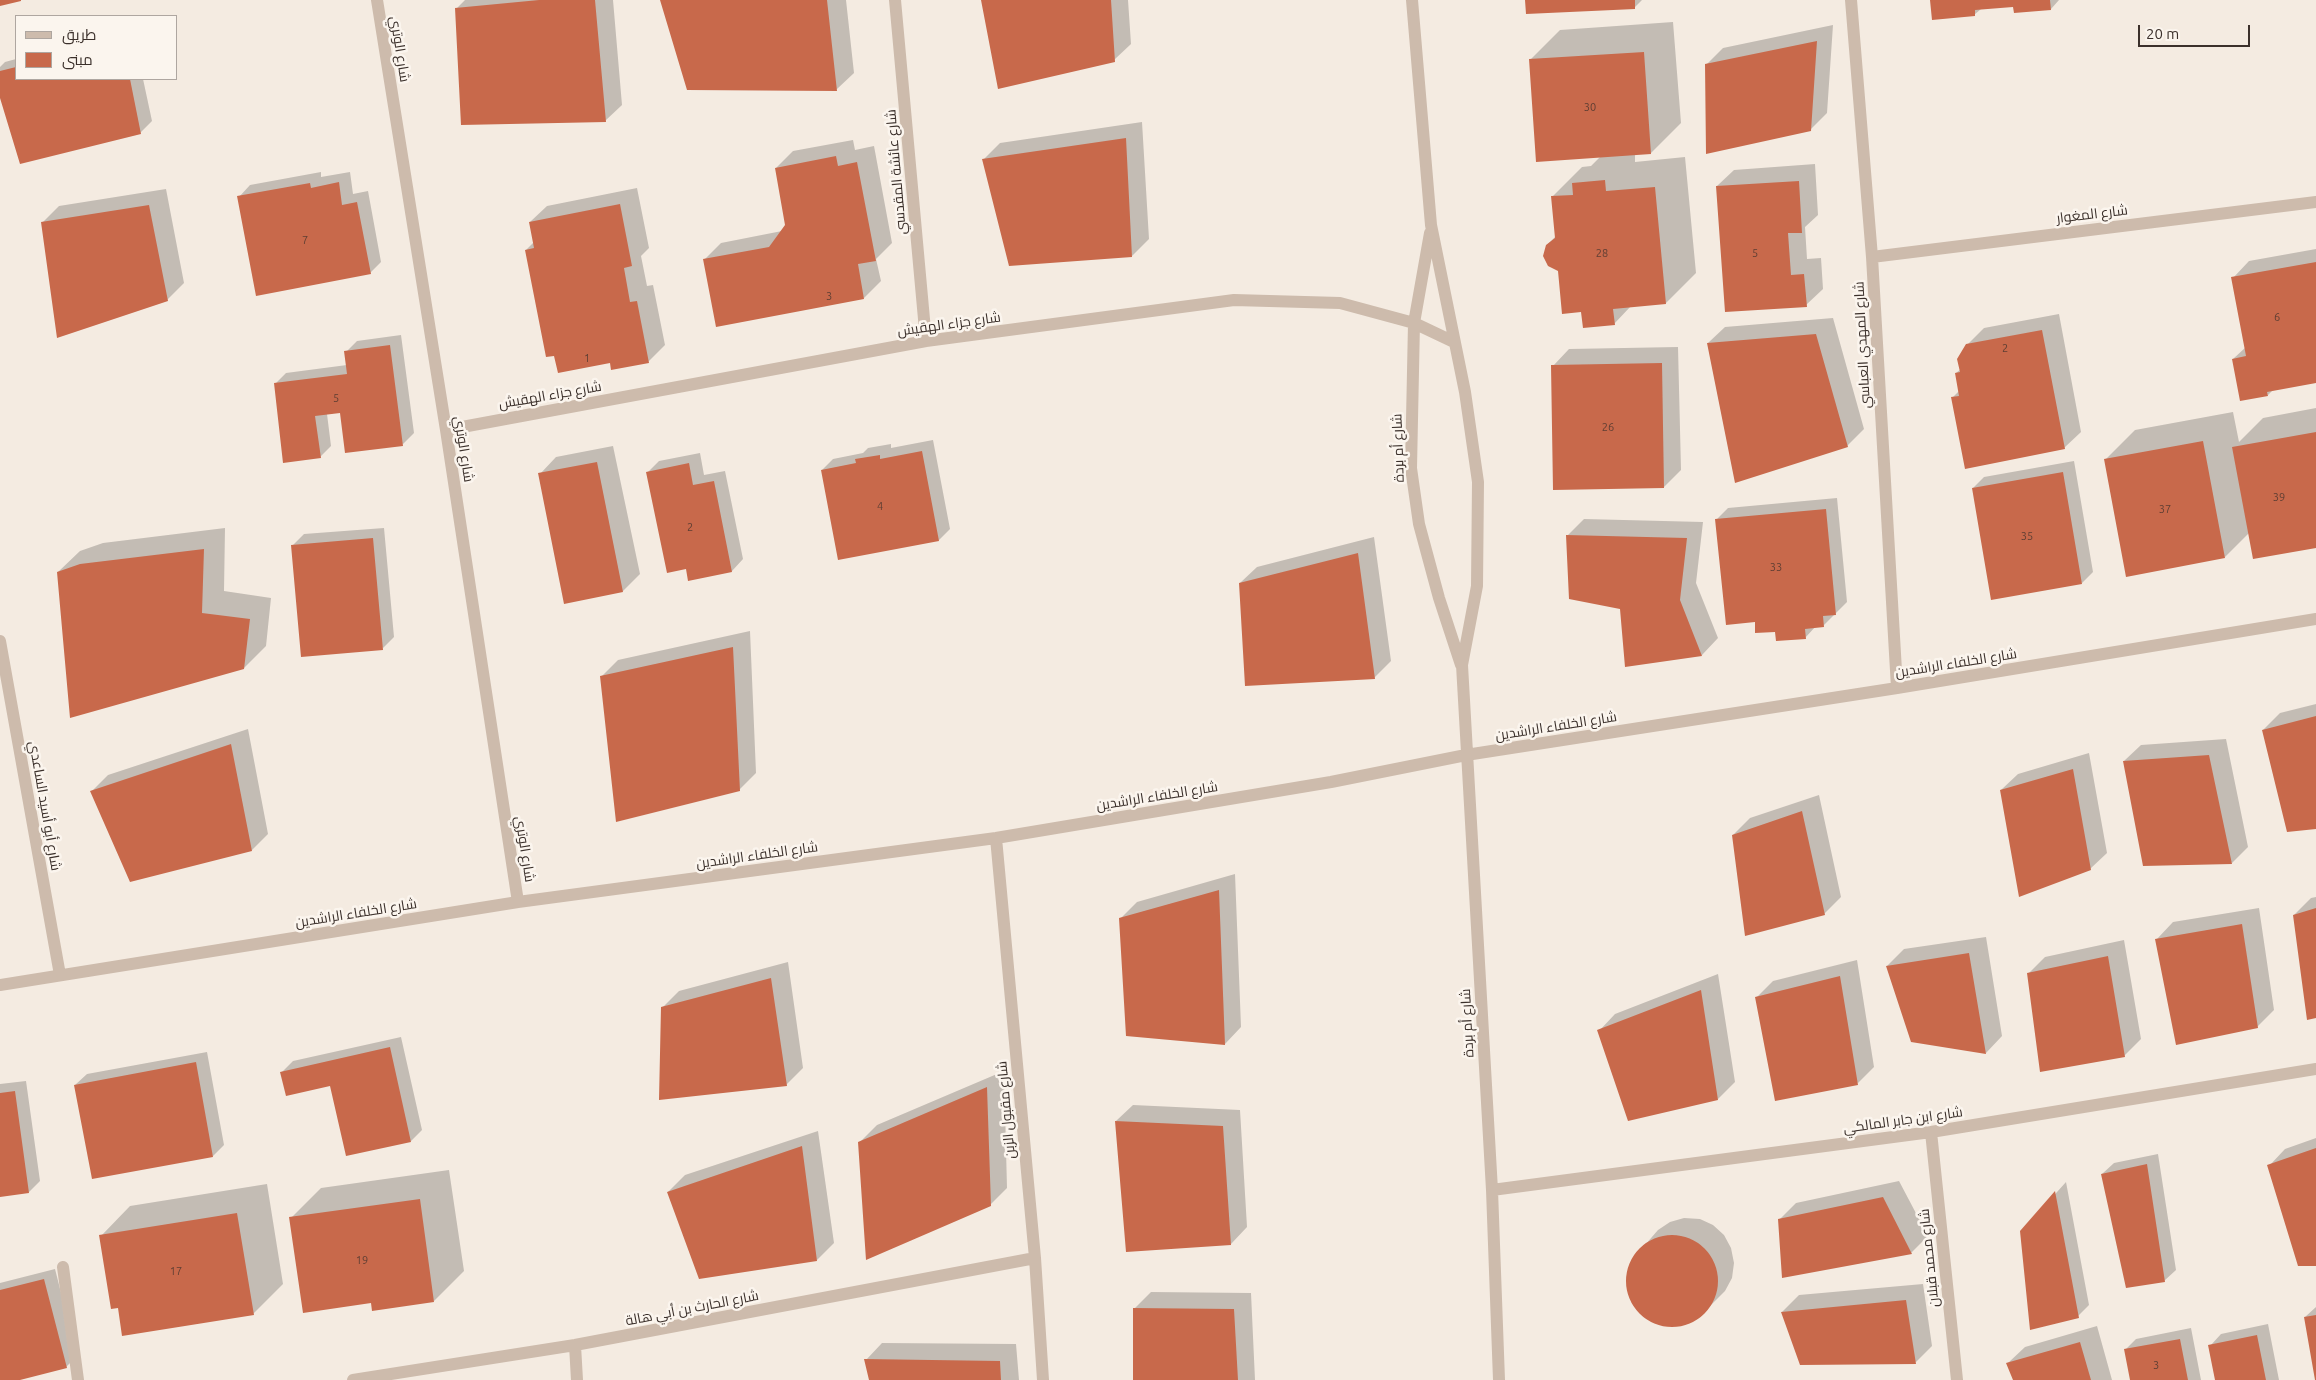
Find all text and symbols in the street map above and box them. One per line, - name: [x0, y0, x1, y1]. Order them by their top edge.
- legend: [15, 15, 178, 80]
- street label: شارع الوتري: [387, 15, 413, 83]
- scale bar: [2141, 15, 2254, 47]
- text: 20 m: [2146, 25, 2179, 42]
- text: طريق: [62, 26, 96, 43]
- text: مبنى: [62, 51, 93, 68]
- house number: 30: [1584, 100, 1596, 114]
- street label: شارع عائشة المقدسي: [882, 109, 910, 235]
- street label: شارع المغوار: [2055, 201, 2129, 227]
- house number: 7: [302, 233, 308, 247]
- house number: 28: [1596, 246, 1608, 260]
- house number: 5: [1752, 246, 1758, 260]
- street label: شارع المهدي العباسي: [1850, 281, 1874, 409]
- house number: 3: [826, 289, 832, 303]
- street label: شارع جزاء الهقيش: [896, 308, 1002, 340]
- house number: 6: [2274, 310, 2280, 324]
- house number: 2: [2002, 341, 2008, 355]
- house number: 1: [584, 351, 590, 365]
- street label: شارع جزاء الهقيش: [497, 378, 603, 412]
- house number: 5: [333, 391, 339, 405]
- street label: شارع أم بردة: [1388, 413, 1408, 483]
- street label: شارع الوتري: [451, 415, 477, 483]
- house number: 26: [1602, 420, 1614, 434]
- house number: 39: [2273, 490, 2285, 504]
- house number: 4: [877, 499, 883, 513]
- house number: 37: [2159, 502, 2171, 516]
- house number: 2: [687, 520, 693, 534]
- house number: 35: [2021, 529, 2033, 543]
- house number: 33: [1770, 560, 1782, 574]
- street label: شارع الخلفاء الراشدين: [1894, 645, 2018, 681]
- street label: شارع الخلفاء الراشدين: [1494, 708, 1618, 744]
- street label: شارع أبو أسيد الساعدي: [25, 740, 65, 872]
- street label: شارع الخلفاء الراشدين: [1095, 778, 1219, 814]
- street label: شارع الوتري: [512, 815, 538, 883]
- street label: شارع الخلفاء الراشدين: [695, 838, 819, 872]
- street label: شارع الخلفاء الراشدين: [294, 895, 418, 931]
- street label: شارع أم بردة: [1457, 988, 1477, 1058]
- street label: شارع مقبول الزبن: [993, 1060, 1019, 1160]
- street label: شارع ابن جابر المالكي: [1842, 1103, 1964, 1137]
- street label: شارع محمد قبلان: [1915, 1208, 1943, 1308]
- house number: 19: [356, 1253, 368, 1267]
- house number: 17: [170, 1264, 182, 1278]
- street label: شارع الحارث بن أبي هالة: [624, 1287, 760, 1329]
- house number: 3: [2153, 1358, 2159, 1372]

